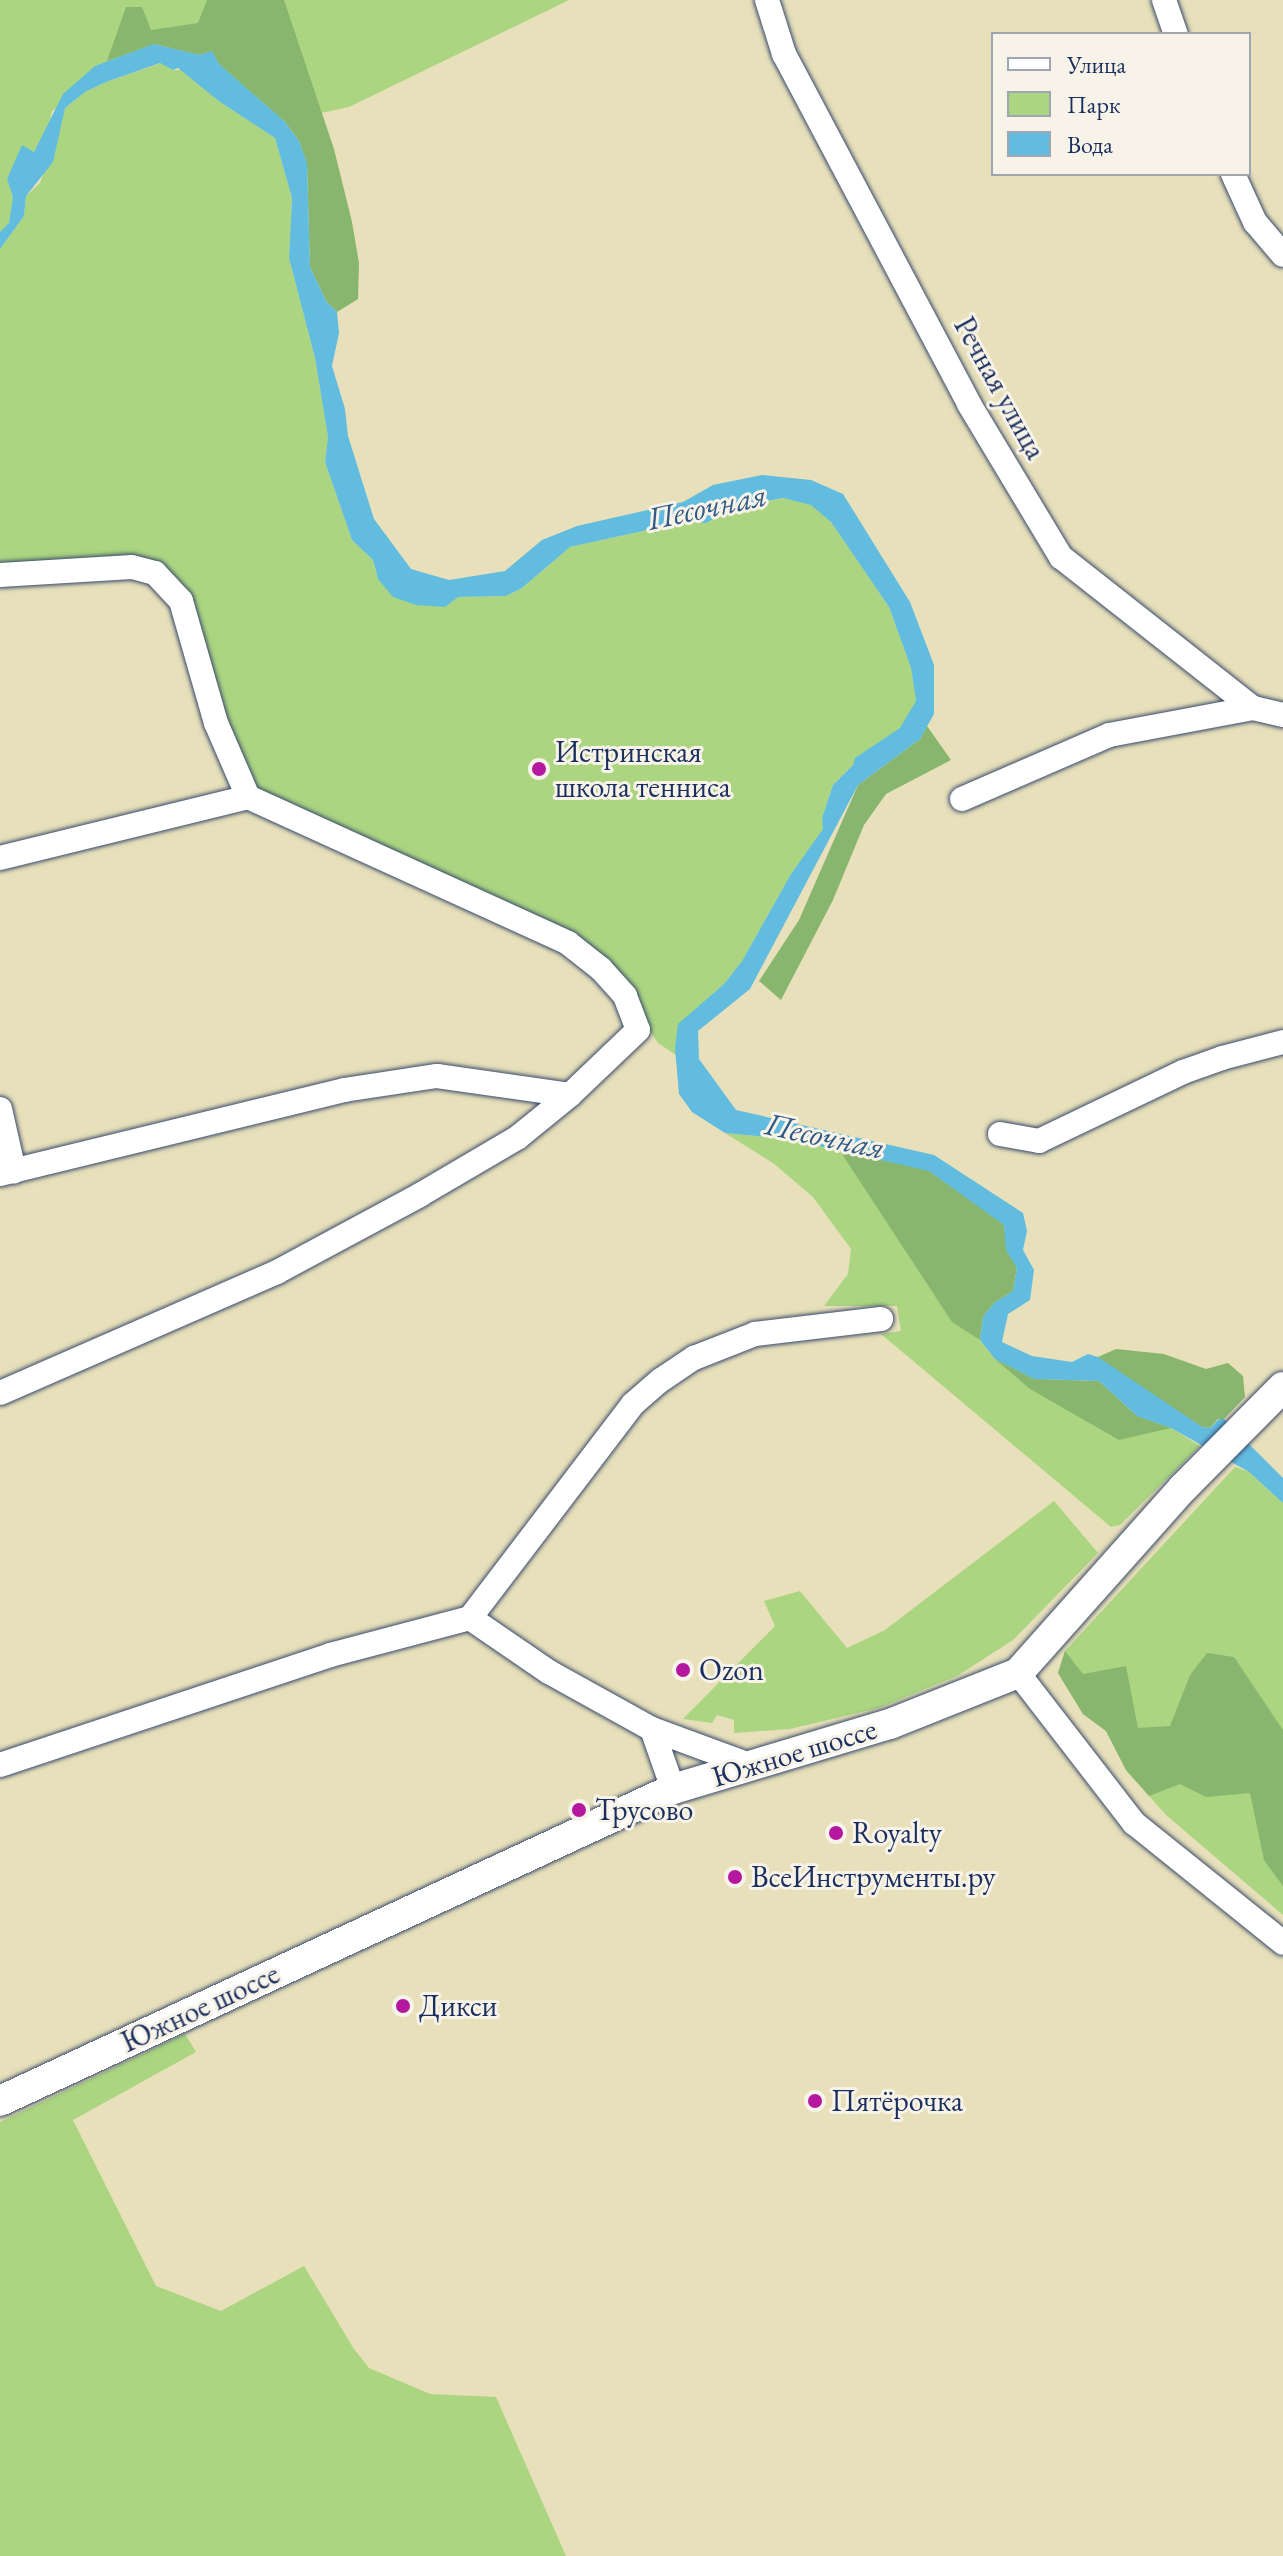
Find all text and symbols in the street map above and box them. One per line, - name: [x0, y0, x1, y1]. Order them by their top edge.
- legend: [991, 32, 1251, 176]
- text: Улица: [1067, 49, 1126, 80]
- text: Парк: [1067, 89, 1120, 120]
- text: Вода: [1067, 129, 1113, 160]
- street label: Речная улица: [946, 311, 1054, 465]
- water label: Песочная: [644, 476, 770, 538]
- place label: Истринская школа тенниса: [555, 734, 731, 804]
- marker: Истринская школа тенниса: [530, 760, 548, 778]
- water label: Песочная: [762, 1105, 888, 1167]
- place label: Ozon: [699, 1652, 764, 1688]
- marker: Ozon: [674, 1661, 692, 1679]
- street label: Южное шоссе: [707, 1711, 881, 1795]
- place label: Трусово: [595, 1792, 693, 1828]
- marker: Трусово: [570, 1801, 588, 1819]
- place label: Royalty: [852, 1815, 942, 1851]
- marker: Royalty: [827, 1824, 845, 1842]
- place label: ВсеИнструменты.ру: [751, 1859, 996, 1895]
- marker: ВсеИнструменты.ру: [726, 1868, 744, 1886]
- street label: Южное шоссе: [115, 1956, 285, 2060]
- place label: Дикси: [419, 1988, 497, 2024]
- marker: Дикси: [394, 1997, 412, 2015]
- place label: Пятёрочка: [831, 2083, 963, 2119]
- marker: Пятёрочка: [806, 2092, 824, 2110]

